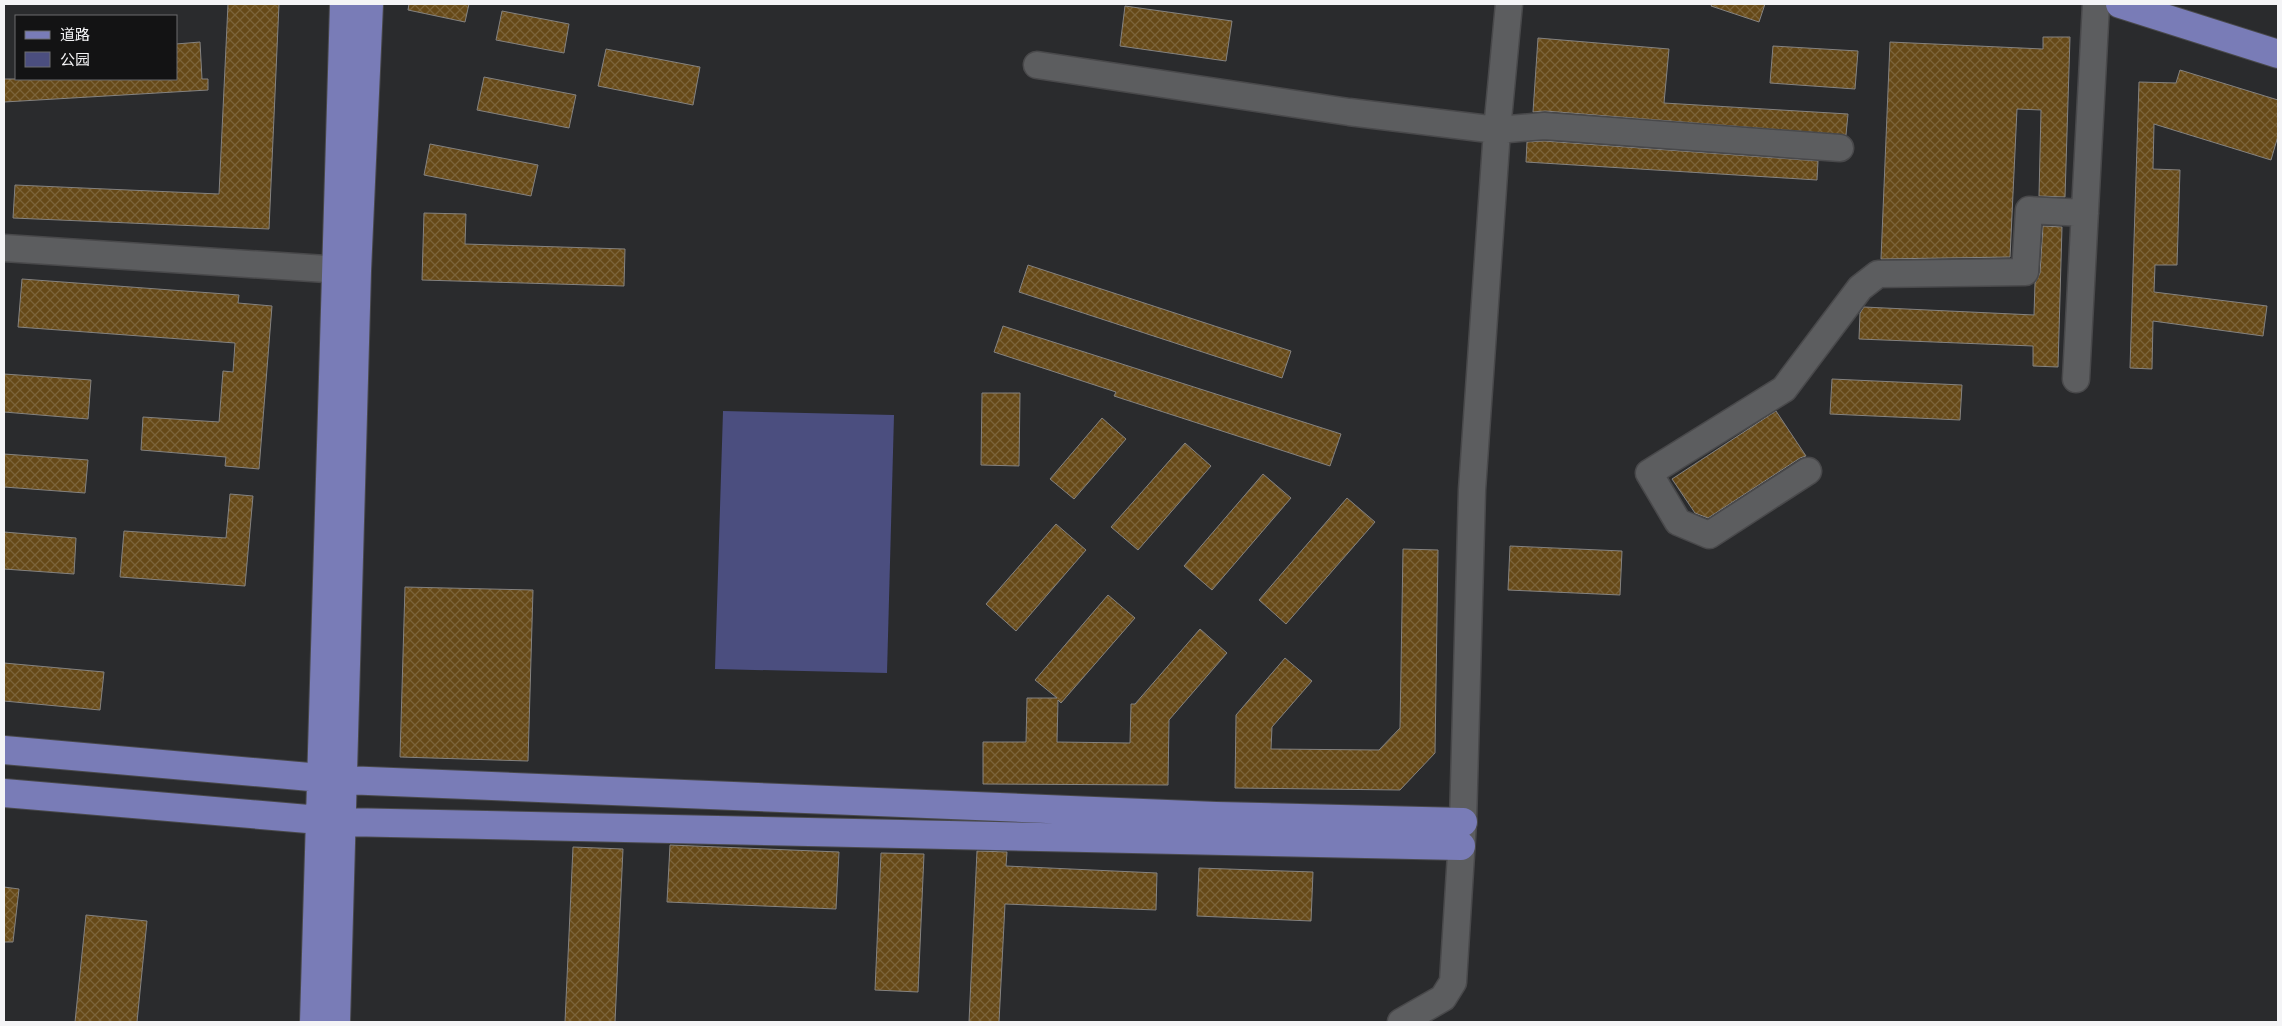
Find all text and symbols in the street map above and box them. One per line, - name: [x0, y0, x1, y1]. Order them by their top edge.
- legend: [15, 15, 178, 80]
- text: 道路: [60, 24, 90, 45]
- text: 公园: [60, 49, 90, 70]

